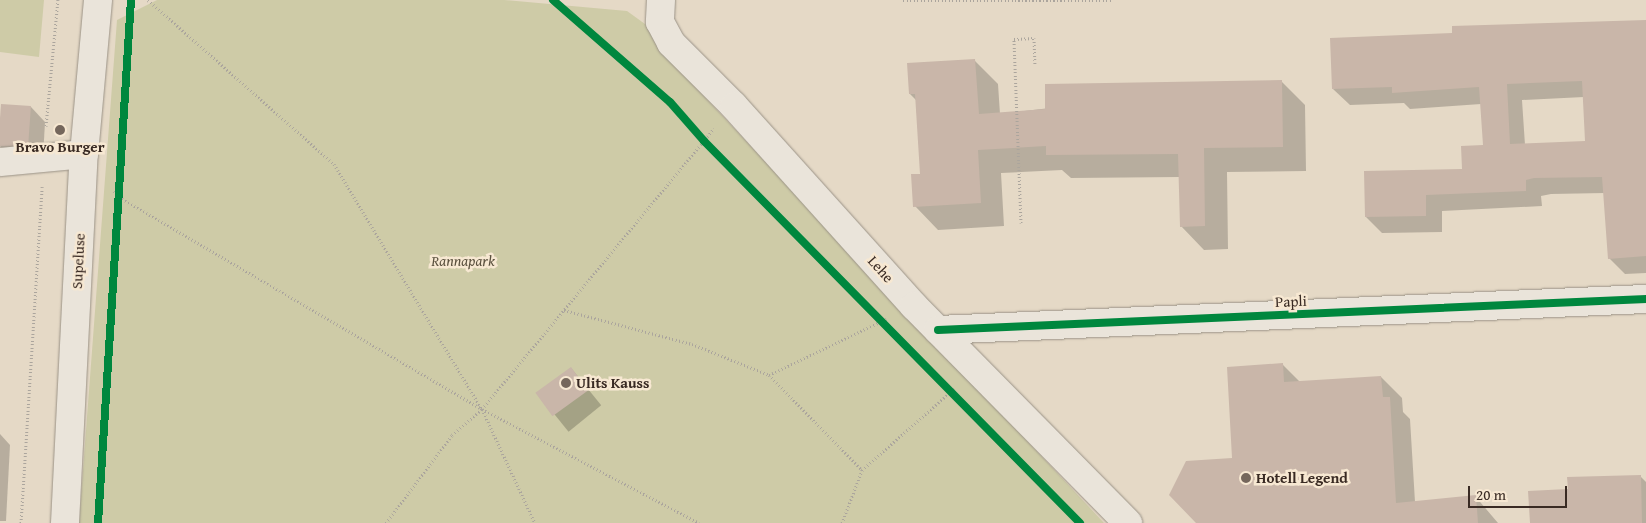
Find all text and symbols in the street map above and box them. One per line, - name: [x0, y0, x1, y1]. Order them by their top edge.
- marker: Bravo Burger: [54, 124, 66, 136]
- place label: Bravo Burger: [15, 138, 105, 156]
- street label: Supeluse: [68, 233, 88, 289]
- park label: Rannapark: [431, 252, 495, 270]
- street label: Lehe: [864, 252, 898, 286]
- street label: Papli: [1275, 291, 1307, 311]
- place label: Ulits Kauss: [576, 374, 649, 392]
- marker: Ulits Kauss: [560, 377, 572, 389]
- place label: Hotell Legend: [1256, 469, 1348, 487]
- marker: Hotell Legend: [1240, 472, 1252, 484]
- scale bar: [1471, 476, 1570, 508]
- text: 20 m: [1476, 484, 1506, 505]

